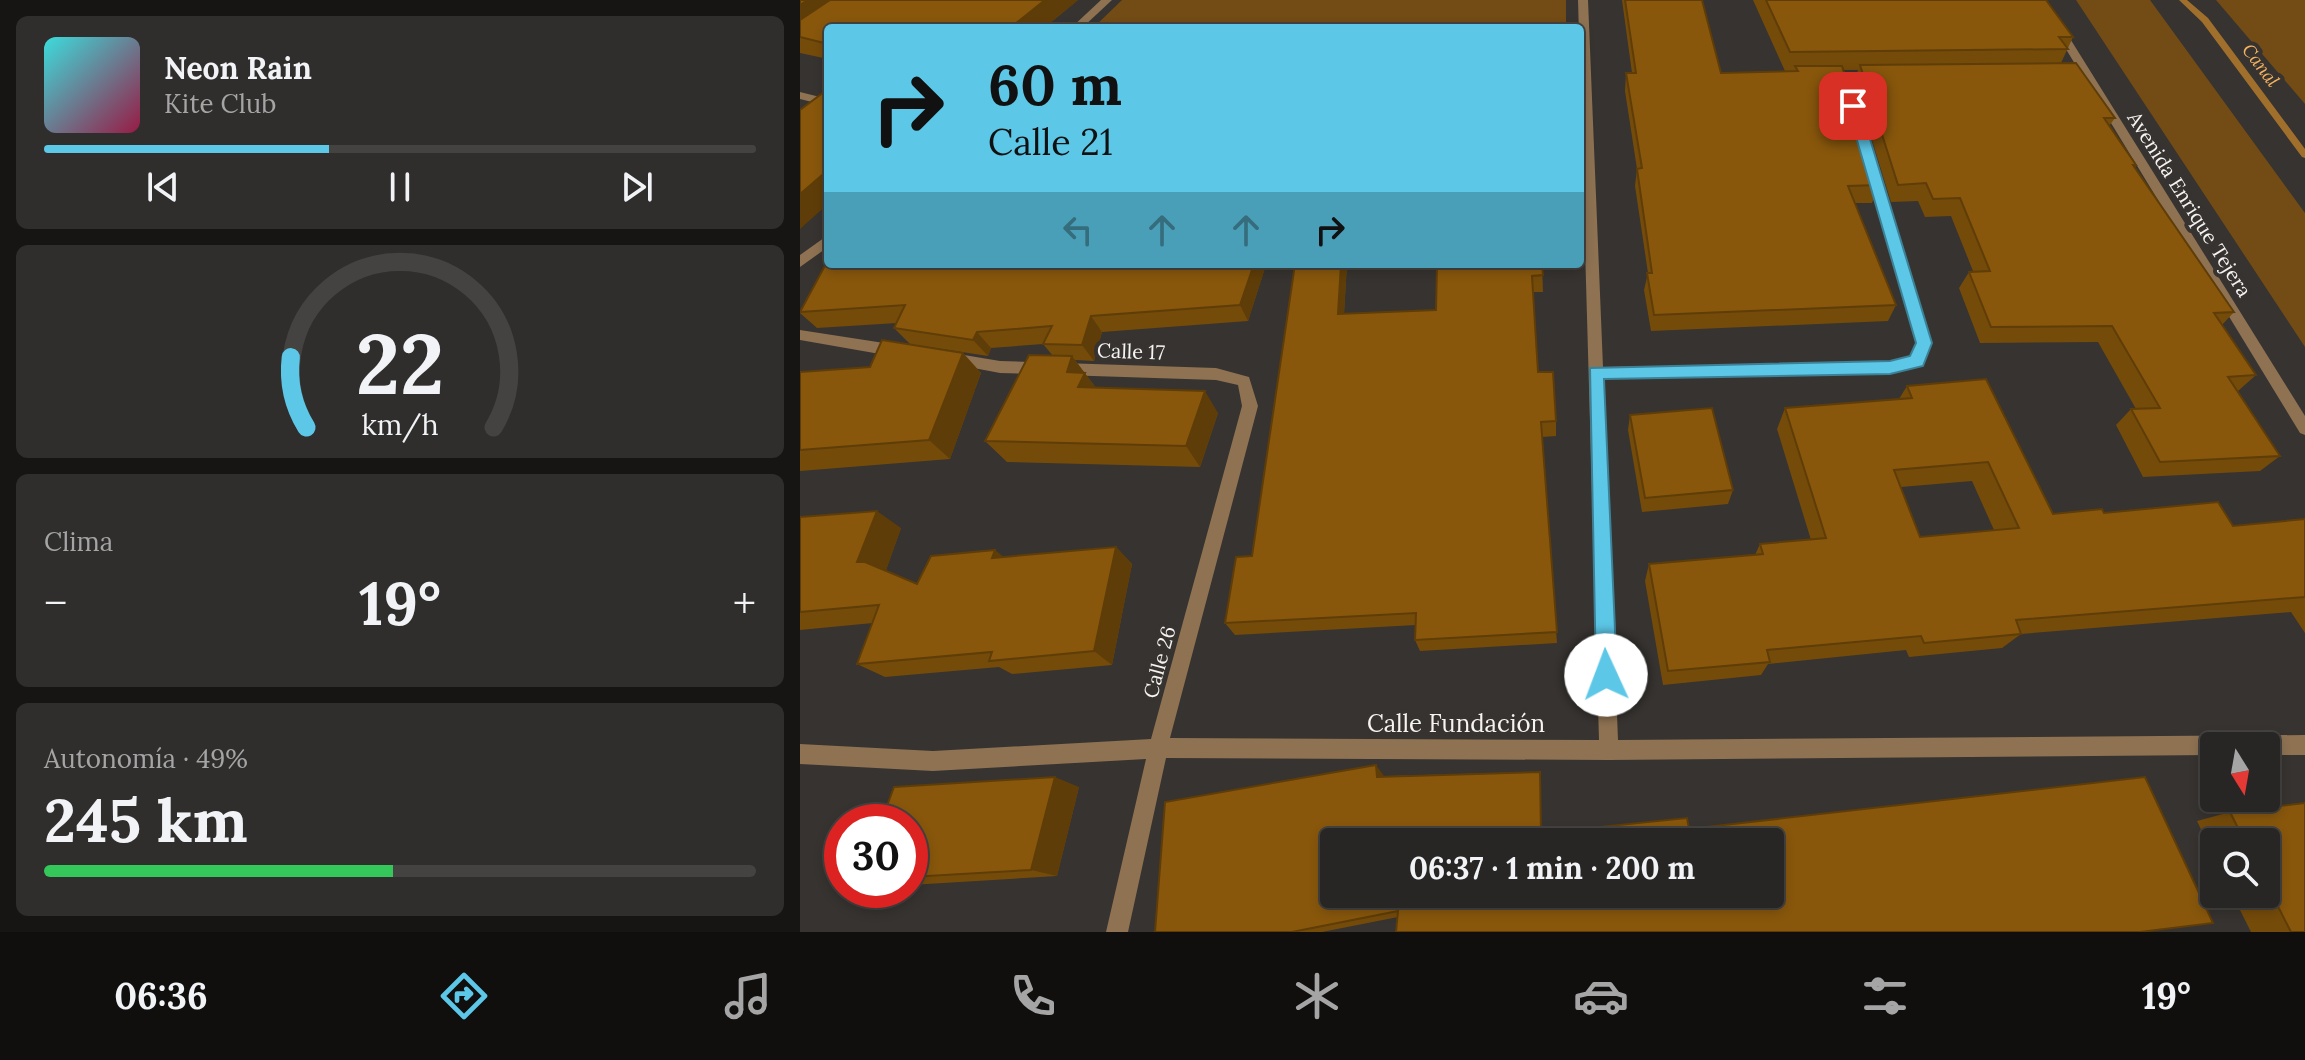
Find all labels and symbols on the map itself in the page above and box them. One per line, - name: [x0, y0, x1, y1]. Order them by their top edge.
- water label: Canal: [2237, 39, 2285, 91]
- pin: [1819, 72, 1887, 140]
- street label: Avenida Enrique Tejera: [2122, 106, 2257, 301]
- street label: Calle 17: [1097, 337, 1165, 365]
- street label: Calle 26: [1137, 623, 1181, 701]
- position arrow: [1564, 633, 1648, 717]
- street label: Calle Fundación: [1367, 708, 1545, 739]
- north arrow: [2200, 732, 2280, 812]
- speed limit sign: 30: [824, 804, 928, 908]

